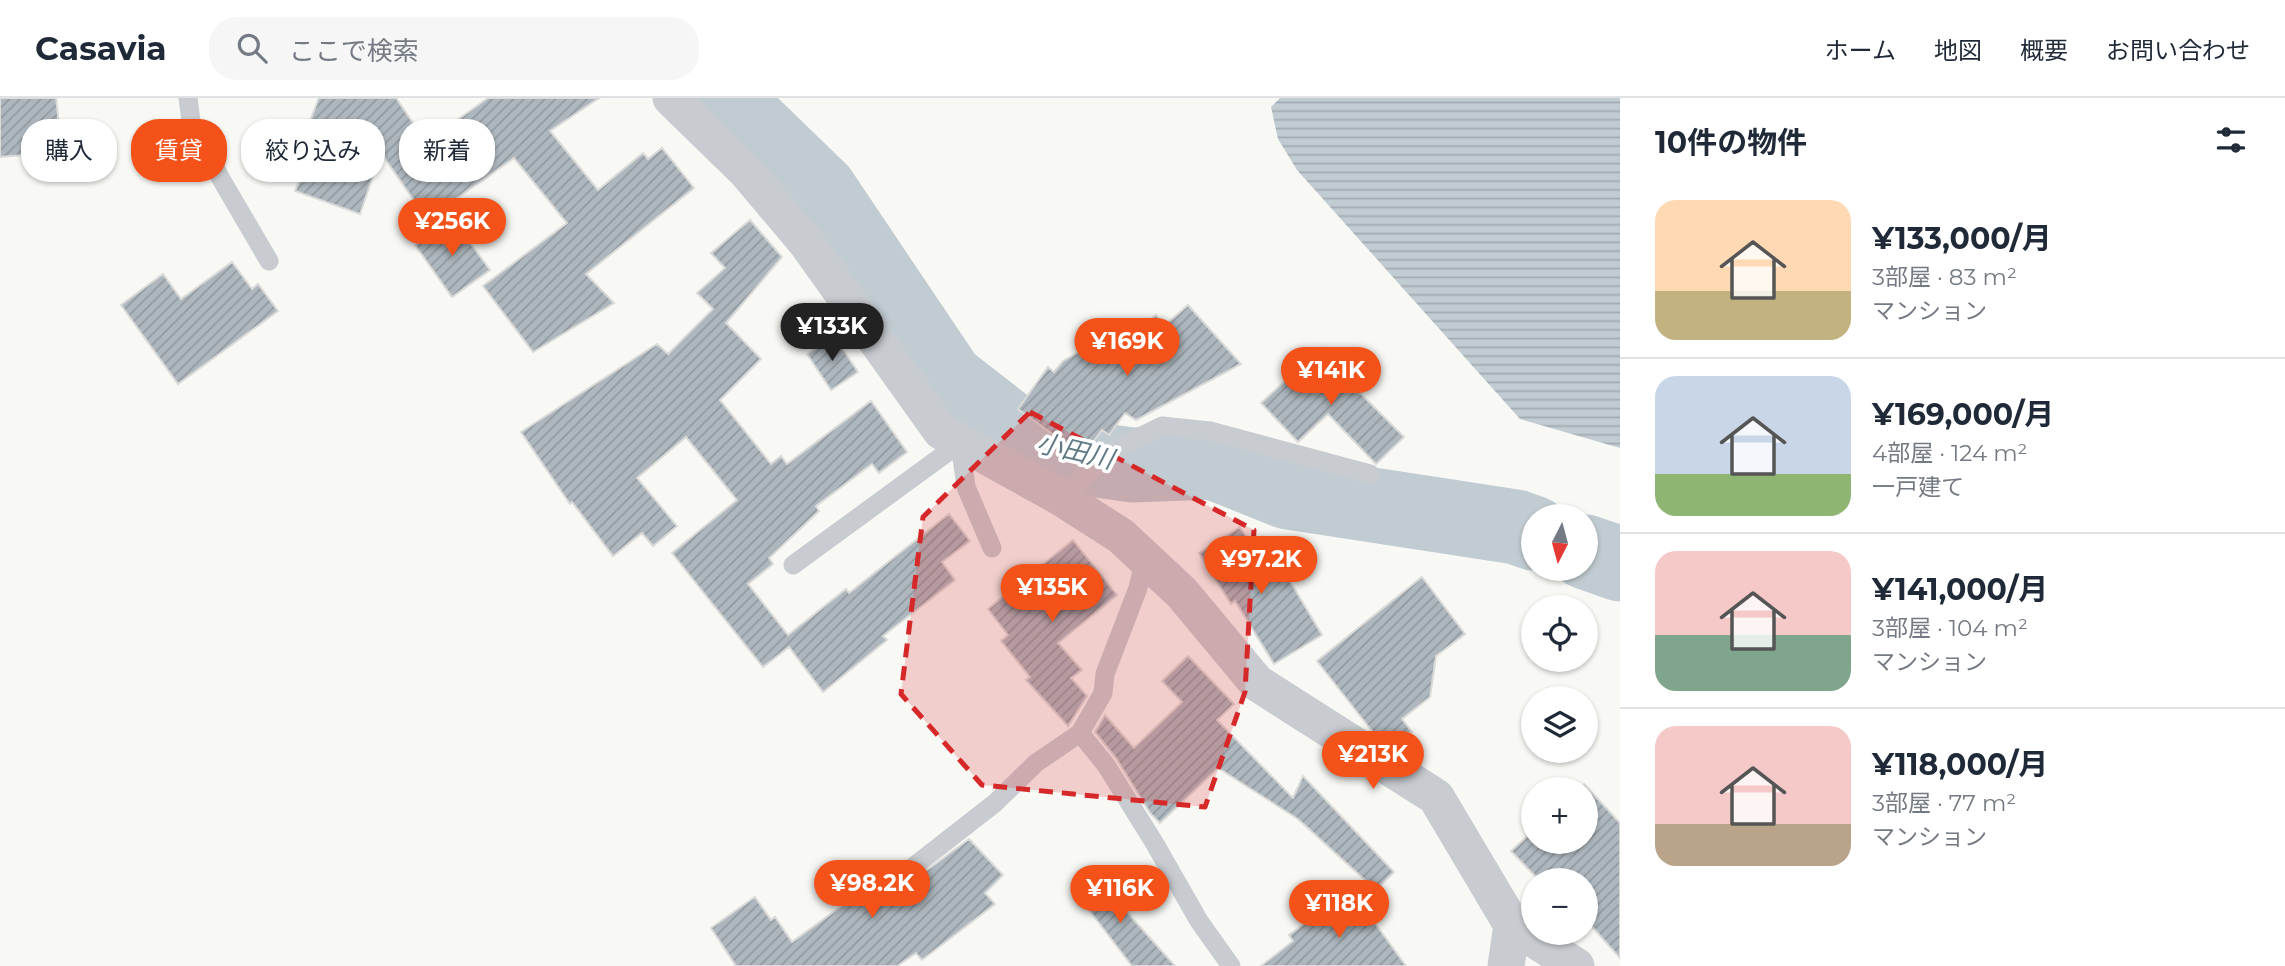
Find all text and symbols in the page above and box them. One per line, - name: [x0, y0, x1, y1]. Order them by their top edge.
- search box: [209, 17, 699, 80]
- text: Casavia: [35, 28, 167, 68]
- icon: search: [233, 29, 271, 67]
- text: ここで検索: [289, 35, 419, 67]
- text: ホーム: [1825, 36, 1896, 65]
- text: 地図: [1934, 36, 1982, 65]
- text: 概要: [2020, 36, 2068, 65]
- text: お問い合わせ: [2106, 36, 2250, 65]
- chip: 購入: [21, 119, 117, 182]
- chip: 賃貸: [131, 119, 227, 182]
- chip: 絞り込み: [241, 119, 385, 182]
- chip: 新着: [399, 119, 495, 182]
- icon: filters: [2212, 121, 2250, 159]
- text: 10件の物件: [1655, 124, 1807, 161]
- pin: ¥256K: [403, 198, 501, 258]
- text: ¥256K: [414, 207, 490, 235]
- text: ¥133,000/月: [1872, 220, 2052, 257]
- icon: home: [1711, 228, 1795, 312]
- text: 3部屋 · 83 m²: [1872, 263, 2017, 291]
- text: マンション: [1872, 297, 1987, 325]
- pin: ¥133K: [783, 303, 881, 363]
- text: ¥133K: [797, 312, 867, 340]
- pin: ¥169K: [1078, 318, 1176, 378]
- text: ¥169K: [1091, 327, 1163, 355]
- pin: ¥141K: [1282, 348, 1380, 407]
- text: ¥141K: [1297, 356, 1365, 384]
- text: ¥169,000/月: [1872, 396, 2054, 433]
- icon: home: [1711, 404, 1795, 488]
- water label: 小田川: [1033, 427, 1120, 476]
- text: 4部屋 · 124 m²: [1872, 439, 2027, 467]
- text: 一戸建て: [1872, 473, 1964, 501]
- north arrow: [1521, 504, 1598, 581]
- map controls: [1521, 504, 1598, 945]
- pin: ¥97.2K: [1204, 536, 1318, 596]
- text: ¥97.2K: [1220, 545, 1302, 573]
- pin: ¥135K: [1003, 564, 1101, 624]
- text: ¥141,000/月: [1872, 571, 2048, 608]
- text: ¥135K: [1017, 573, 1087, 601]
- icon: home: [1711, 579, 1795, 663]
- button: locate: [1521, 595, 1598, 672]
- text: 3部屋 · 104 m²: [1872, 614, 2028, 642]
- text: マンション: [1872, 648, 1987, 676]
- button: layers: [1521, 686, 1598, 763]
- pin: ¥213K: [1324, 732, 1422, 791]
- text: ¥213K: [1338, 740, 1408, 768]
- text: ¥118,000/月: [1872, 746, 2048, 783]
- icon: home: [1711, 754, 1795, 838]
- button: +: [1521, 777, 1598, 854]
- text: 3部屋 · 77 m²: [1872, 789, 2016, 817]
- text: マンション: [1872, 823, 1987, 851]
- pin: ¥98.2K: [815, 860, 929, 920]
- pin: ¥116K: [1071, 866, 1169, 925]
- button: −: [1521, 868, 1598, 945]
- text: ¥98.2K: [830, 869, 914, 897]
- text: ¥116K: [1086, 874, 1154, 902]
- pin: ¥118K: [1290, 880, 1388, 940]
- text: ¥118K: [1305, 889, 1373, 917]

